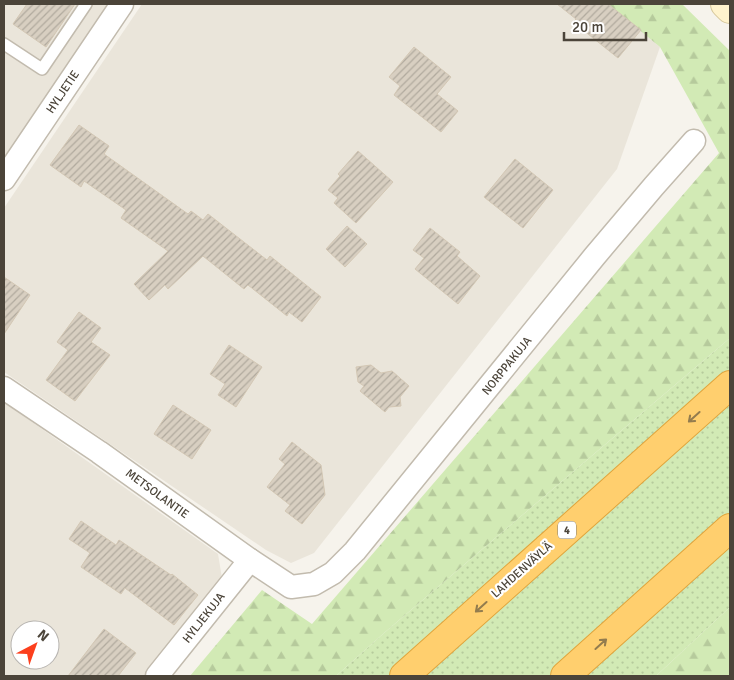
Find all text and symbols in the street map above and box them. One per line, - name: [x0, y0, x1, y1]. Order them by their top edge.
- scale bar: [564, 10, 646, 42]
- text: 20 m: [572, 18, 603, 36]
- street label: HYLJETIE: [43, 67, 83, 116]
- street label: NORPPAKUJA: [479, 333, 536, 398]
- one-way arrow: [687, 411, 700, 423]
- street label: METSOLANTIE: [122, 466, 192, 522]
- road number: 4: [558, 522, 576, 538]
- street label: LAHDENVÄYLÄ: [488, 538, 556, 601]
- street label: HYLJEKUJA: [180, 589, 229, 646]
- one-way arrow: [475, 601, 488, 613]
- north arrow: [10, 620, 60, 670]
- text: N: [34, 626, 52, 645]
- one-way arrow: [595, 638, 608, 650]

